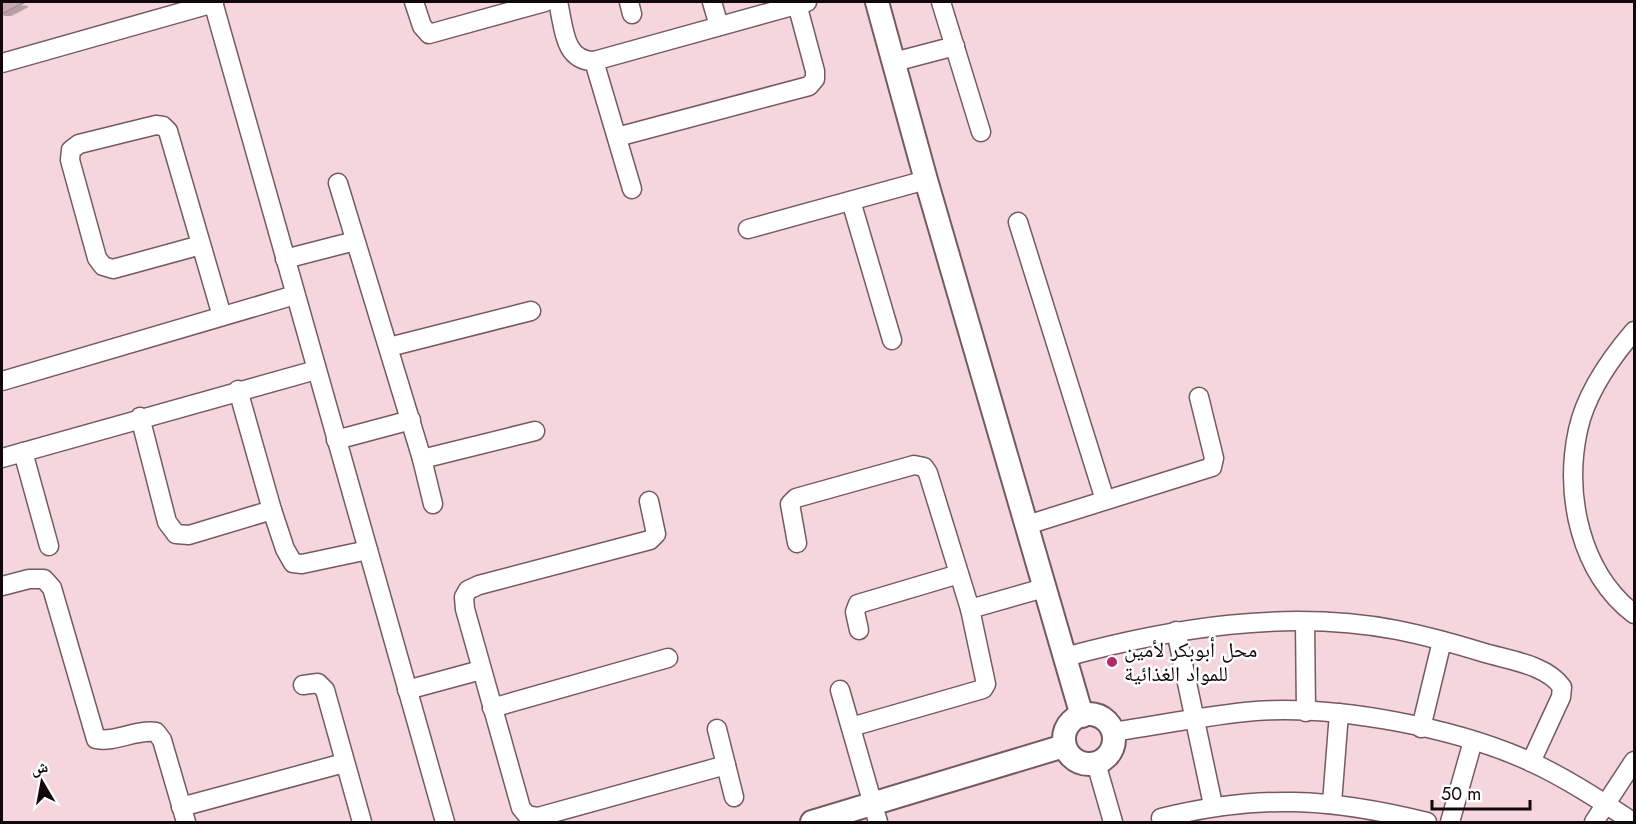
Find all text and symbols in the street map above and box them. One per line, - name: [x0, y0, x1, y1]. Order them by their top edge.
- place label: محل أبوبكر لأمين للمواد الغذائية: [1124, 635, 1257, 689]
- marker: محل أبوبكر لأمين للمواد الغذائية: [1105, 655, 1119, 669]
- north arrow: [12, 752, 72, 812]
- text: ش: [29, 755, 50, 781]
- scale bar: [1432, 773, 1530, 811]
- text: 50 m: [1441, 781, 1481, 807]

